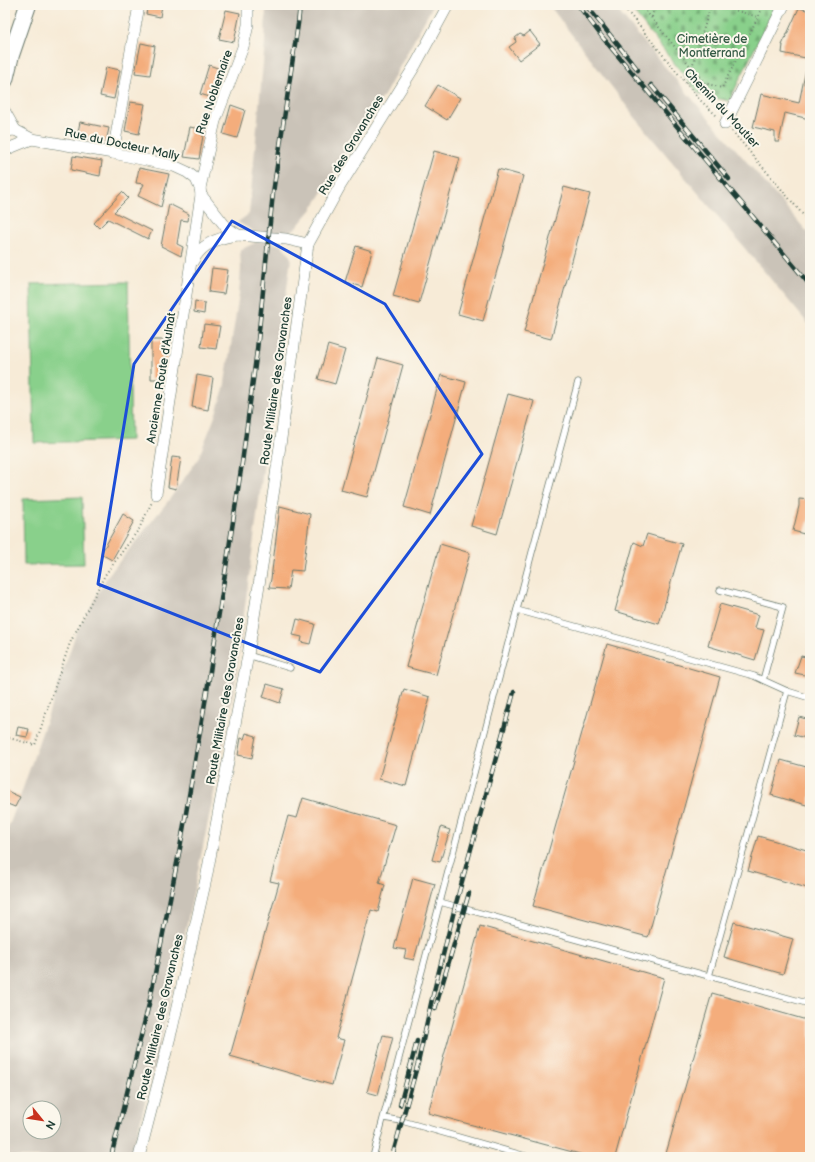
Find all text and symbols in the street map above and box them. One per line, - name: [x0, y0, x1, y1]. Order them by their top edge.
- park label: Cimetière de Montferrand: [677, 32, 747, 61]
- street label: Rue Noblemaire: [193, 48, 236, 136]
- street label: Chemin du Moutier: [681, 65, 763, 152]
- street label: Rue des Gravanches: [316, 93, 387, 198]
- street label: Rue du Docteur Mally: [63, 125, 181, 164]
- street label: Route Militaire des Gravanches: [257, 296, 296, 466]
- street label: Ancienne Route d'Aulnat: [144, 311, 179, 445]
- street label: Route Militaire des Gravanches: [203, 616, 248, 786]
- street label: Route Militaire des Gravanches: [134, 933, 187, 1102]
- north arrow: [22, 1100, 62, 1140]
- text: N: [43, 1118, 58, 1132]

